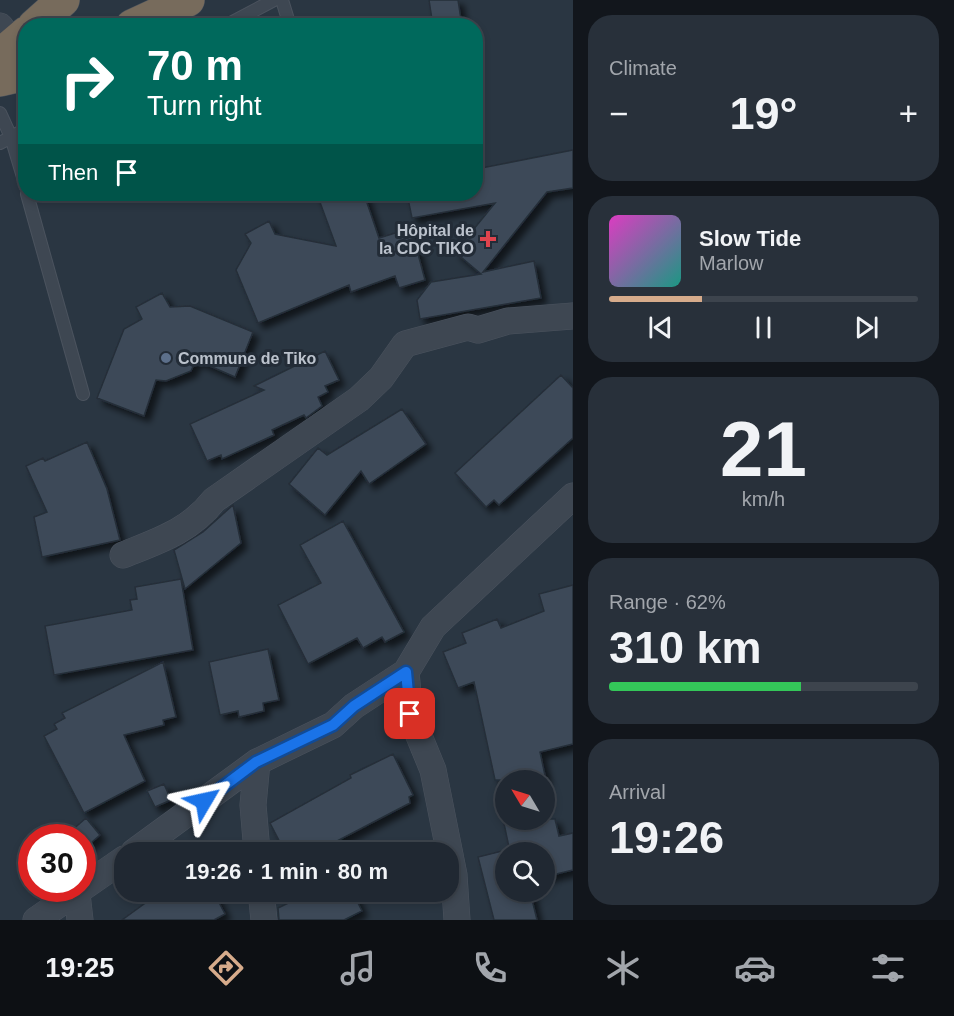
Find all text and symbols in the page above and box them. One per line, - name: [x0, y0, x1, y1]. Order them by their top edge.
- icon: right: [48, 42, 126, 120]
- text: 70 m: [147, 42, 243, 89]
- text: Climate: [609, 57, 677, 79]
- text: 19°: [729, 88, 798, 139]
- text: Turn right: [147, 91, 262, 121]
- text: −: [609, 95, 628, 132]
- text: +: [899, 95, 918, 132]
- icon: arrive: [110, 156, 143, 189]
- text: Then: [48, 160, 98, 185]
- place label: Hôpital de la CDC TIKO: [379, 222, 474, 257]
- text: Slow Tide: [699, 226, 801, 251]
- marker: Hôpital de la CDC TIKO: [479, 230, 497, 248]
- text: Marlow: [699, 252, 763, 274]
- icon: previous: [644, 311, 677, 344]
- icon: pause: [747, 311, 780, 344]
- icon: next: [850, 311, 883, 344]
- place label: Commune de Tiko: [178, 350, 317, 367]
- marker: Commune de Tiko: [159, 351, 173, 365]
- text: 21: [720, 405, 807, 493]
- text: km/h: [742, 488, 785, 510]
- text: Range · 62%: [609, 591, 726, 613]
- text: 310 km: [609, 622, 762, 673]
- pin: [384, 688, 435, 739]
- icon: arrive: [393, 697, 426, 730]
- position arrow: [172, 769, 236, 833]
- north arrow: [495, 770, 555, 830]
- map controls: [495, 770, 555, 902]
- text: Arrival: [609, 781, 666, 803]
- text: 19:26: [609, 812, 724, 863]
- speed limit sign: 30: [18, 824, 96, 902]
- button: search: [495, 842, 555, 902]
- text: 19:26 · 1 min · 80 m: [185, 859, 388, 884]
- icon: directions: [205, 947, 247, 989]
- icon: music: [337, 947, 379, 989]
- icon: phone: [469, 947, 511, 989]
- icon: climate: [602, 947, 644, 989]
- icon: car: [734, 947, 776, 989]
- icon: filters: [867, 947, 909, 989]
- text: 19:25: [45, 953, 114, 983]

